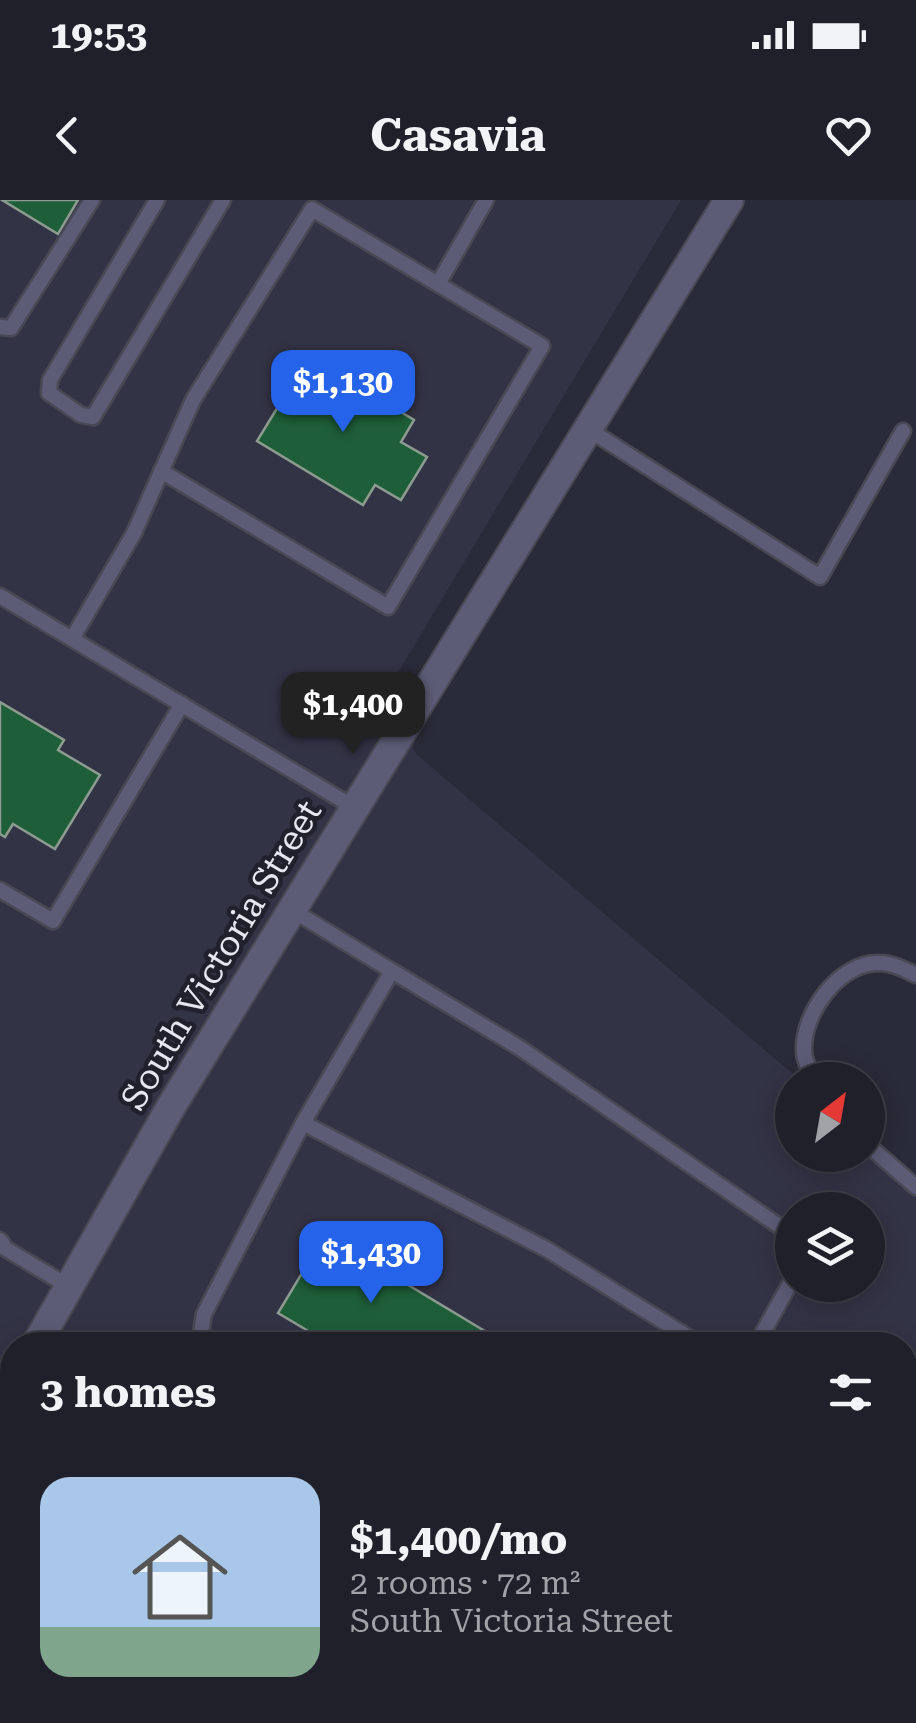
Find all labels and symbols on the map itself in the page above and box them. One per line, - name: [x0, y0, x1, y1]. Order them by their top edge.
- pin: $1,130: [262, 350, 424, 435]
- pin: $1,400: [272, 672, 434, 757]
- street label: South Victoria Street: [113, 793, 330, 1117]
- north arrow: [775, 1062, 885, 1172]
- pin: $1,430: [290, 1221, 452, 1306]

